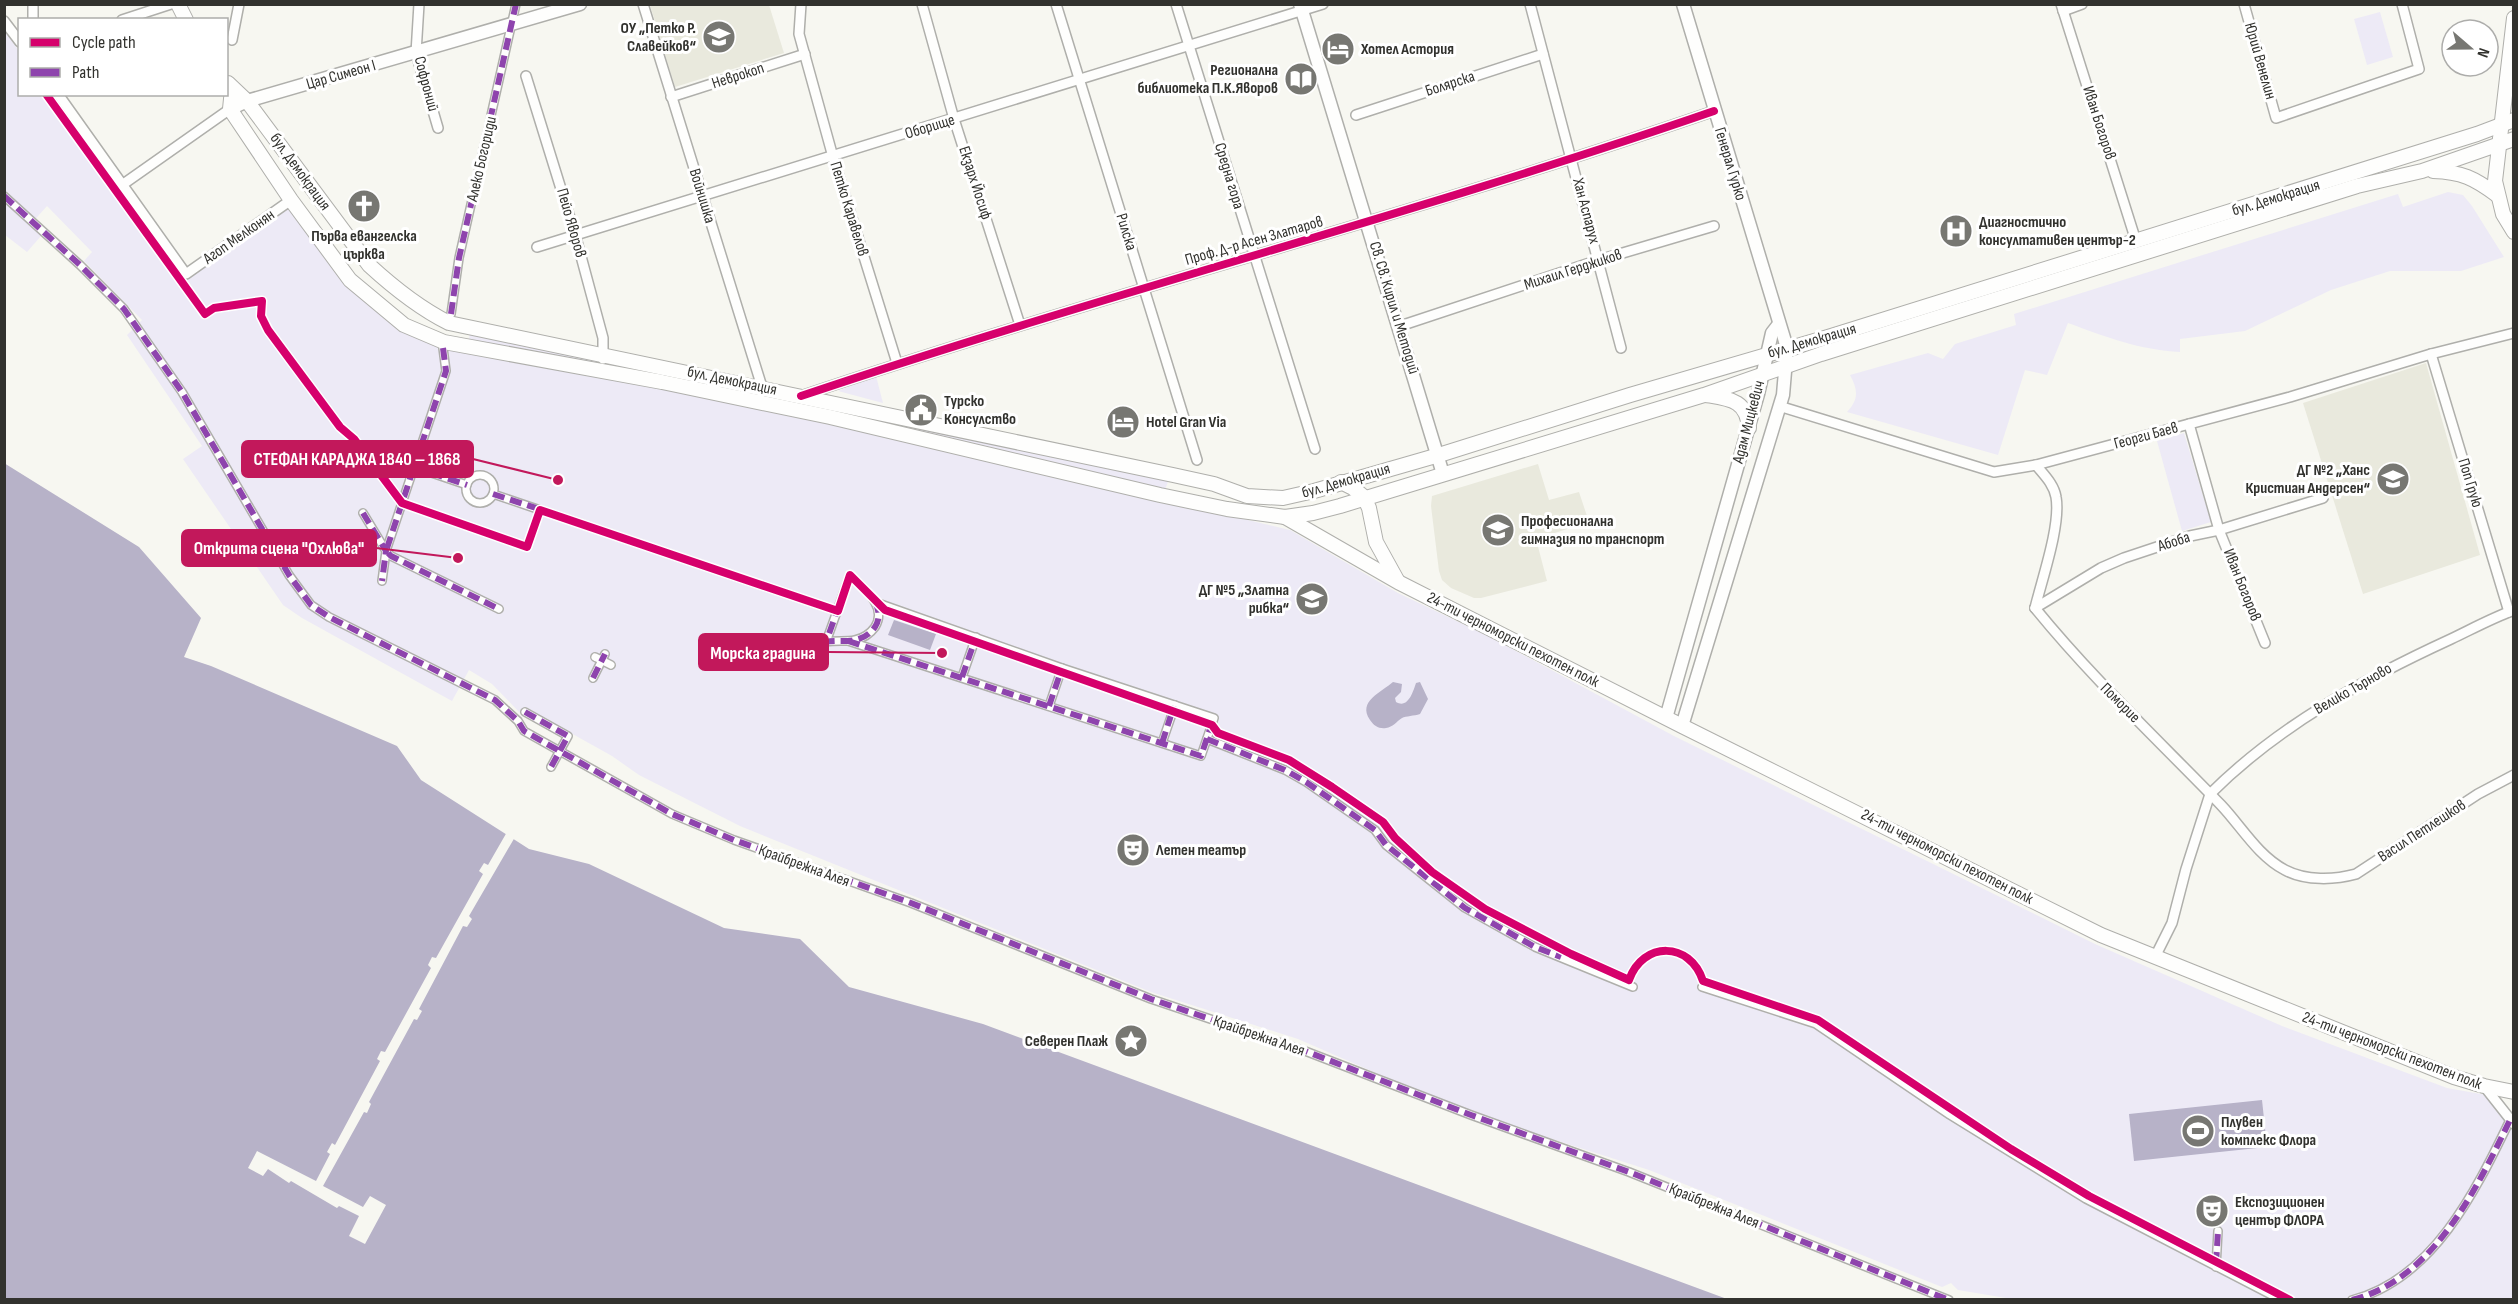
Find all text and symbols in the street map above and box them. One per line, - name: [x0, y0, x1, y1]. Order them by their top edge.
- legend: [18, 18, 228, 96]
- north arrow: [2440, 18, 2500, 78]
- place label: ОУ „Петко Р. Славейков“: [621, 19, 697, 56]
- school or university icon: ОУ „Петко Р. Славейков“: [701, 19, 737, 55]
- street label: Юрий Венелин: [2240, 21, 2280, 101]
- hotel icon: Хотел Астория: [1320, 31, 1356, 67]
- text: Cycle path: [72, 32, 136, 53]
- place label: Хотел Астория: [1360, 40, 1454, 59]
- text: N: [2472, 45, 2493, 60]
- street label: Софроний: [410, 54, 442, 114]
- street label: Цар Симеон I: [304, 56, 378, 94]
- street label: Неврокоп: [709, 59, 767, 93]
- place label: Регионална библиотека П.К.Яворов: [1138, 61, 1278, 98]
- library icon: Регионална библиотека П.К.Яворов: [1283, 61, 1319, 97]
- text: Path: [72, 62, 100, 83]
- street label: Болярска: [1423, 67, 1477, 101]
- street label: Иван Богоров: [2078, 84, 2120, 162]
- street label: Оборище: [903, 110, 957, 144]
- street label: Алеко Богориди: [463, 115, 501, 204]
- street label: Генерал Гурко: [1710, 125, 1750, 203]
- street label: бул. Демокрация: [266, 130, 334, 214]
- street label: Средна гора: [1210, 141, 1248, 211]
- street label: Екзарх Йосиф: [954, 144, 996, 222]
- street label: Петко Каравелов: [826, 159, 872, 259]
- street label: Войнишка: [685, 166, 719, 226]
- street label: Хан Аспарух: [1568, 175, 1604, 246]
- street label: бул. Демокрация: [2230, 176, 2322, 220]
- street label: Пейо Яворов: [552, 186, 590, 260]
- church icon: Първа евангелска църква: [346, 188, 382, 224]
- street label: Агоп Мелконян: [199, 205, 278, 269]
- street label: Рилска: [1111, 211, 1141, 253]
- street label: Проф. Д-р Асен Златаров: [1183, 212, 1325, 270]
- hospital icon: Диагностично консултативен център-2: [1938, 213, 1974, 249]
- place label: Диагностично консултативен център-2: [1979, 213, 2136, 250]
- place label: Първа евангелска църква: [311, 227, 417, 264]
- street label: Св. Св. Кирил и Методий: [1365, 240, 1423, 376]
- street label: Михаил Герджиков: [1522, 245, 1624, 295]
- street label: бул. Демокрация: [1766, 319, 1858, 363]
- street label: бул. Демокрация: [686, 362, 778, 400]
- street label: Адам Мицкевич: [1729, 378, 1769, 467]
- public building icon: Турско Консулство: [903, 392, 939, 428]
- place label: Турско Консулство: [944, 392, 1016, 429]
- hotel icon: Hotel Gran Via: [1105, 404, 1141, 440]
- place label: Hotel Gran Via: [1146, 413, 1226, 432]
- street label: Георги Баев: [2112, 418, 2180, 454]
- callout: СТЕФАН КАРАДЖА 1840 – 1868: [242, 441, 473, 477]
- text: СТЕФАН КАРАДЖА 1840 – 1868: [254, 449, 461, 470]
- street label: Поп Грую: [2454, 456, 2486, 510]
- street label: бул. Демокрация: [1300, 459, 1392, 503]
- place label: ДГ №2 „Ханс Кристиан Андерсен“: [2245, 461, 2371, 498]
- school or university icon: ДГ №2 „Ханс Кристиан Андерсен“: [2375, 461, 2411, 497]
- school or university icon: Професионална гимназия по транспорт: [1480, 512, 1516, 548]
- place label: Професионална гимназия по транспорт: [1521, 512, 1664, 549]
- street label: Абоба: [2155, 528, 2193, 556]
- callout: Открита сцена "Охлюва": [182, 530, 376, 566]
- text: Открита сцена "Охлюва": [194, 538, 364, 559]
- street label: Иван Богоров: [2219, 546, 2265, 624]
- place label: ДГ №5 „Златна рибка“: [1199, 581, 1290, 618]
- school or university icon: ДГ №5 „Златна рибка“: [1294, 581, 1330, 617]
- street label: 24-ти черноморски пехотен полк: [1424, 588, 1603, 692]
- callout: Морска градина: [699, 634, 828, 670]
- text: Морска градина: [710, 643, 816, 664]
- street label: Велико Търново: [2311, 659, 2395, 719]
- street label: Поморие: [2096, 679, 2144, 727]
- street label: Васил Петлешков: [2375, 796, 2469, 866]
- street label: 24-ти черноморски пехотен полк: [1858, 805, 2037, 909]
- theatre icon: Летен театър: [1115, 832, 1151, 868]
- street label: Крайбрежна Алея: [756, 841, 852, 891]
- place label: Летен театър: [1155, 841, 1246, 860]
- street label: 24-ти черноморски пехотен полк: [2300, 1008, 2485, 1094]
- street label: Крайбрежна Алея: [1211, 1011, 1307, 1061]
- place icon: Северен Плаж: [1113, 1023, 1149, 1059]
- place label: Северен Плаж: [1025, 1032, 1108, 1051]
- sports icon: Плувен комплекс Флора: [2180, 1113, 2216, 1149]
- place label: Плувен комплекс Флора: [2221, 1113, 2316, 1150]
- street label: Крайбрежна Алея: [1666, 1179, 1762, 1233]
- theatre icon: Експозиционен център ФЛОРА: [2194, 1193, 2230, 1229]
- place label: Експозиционен център ФЛОРА: [2235, 1193, 2325, 1230]

